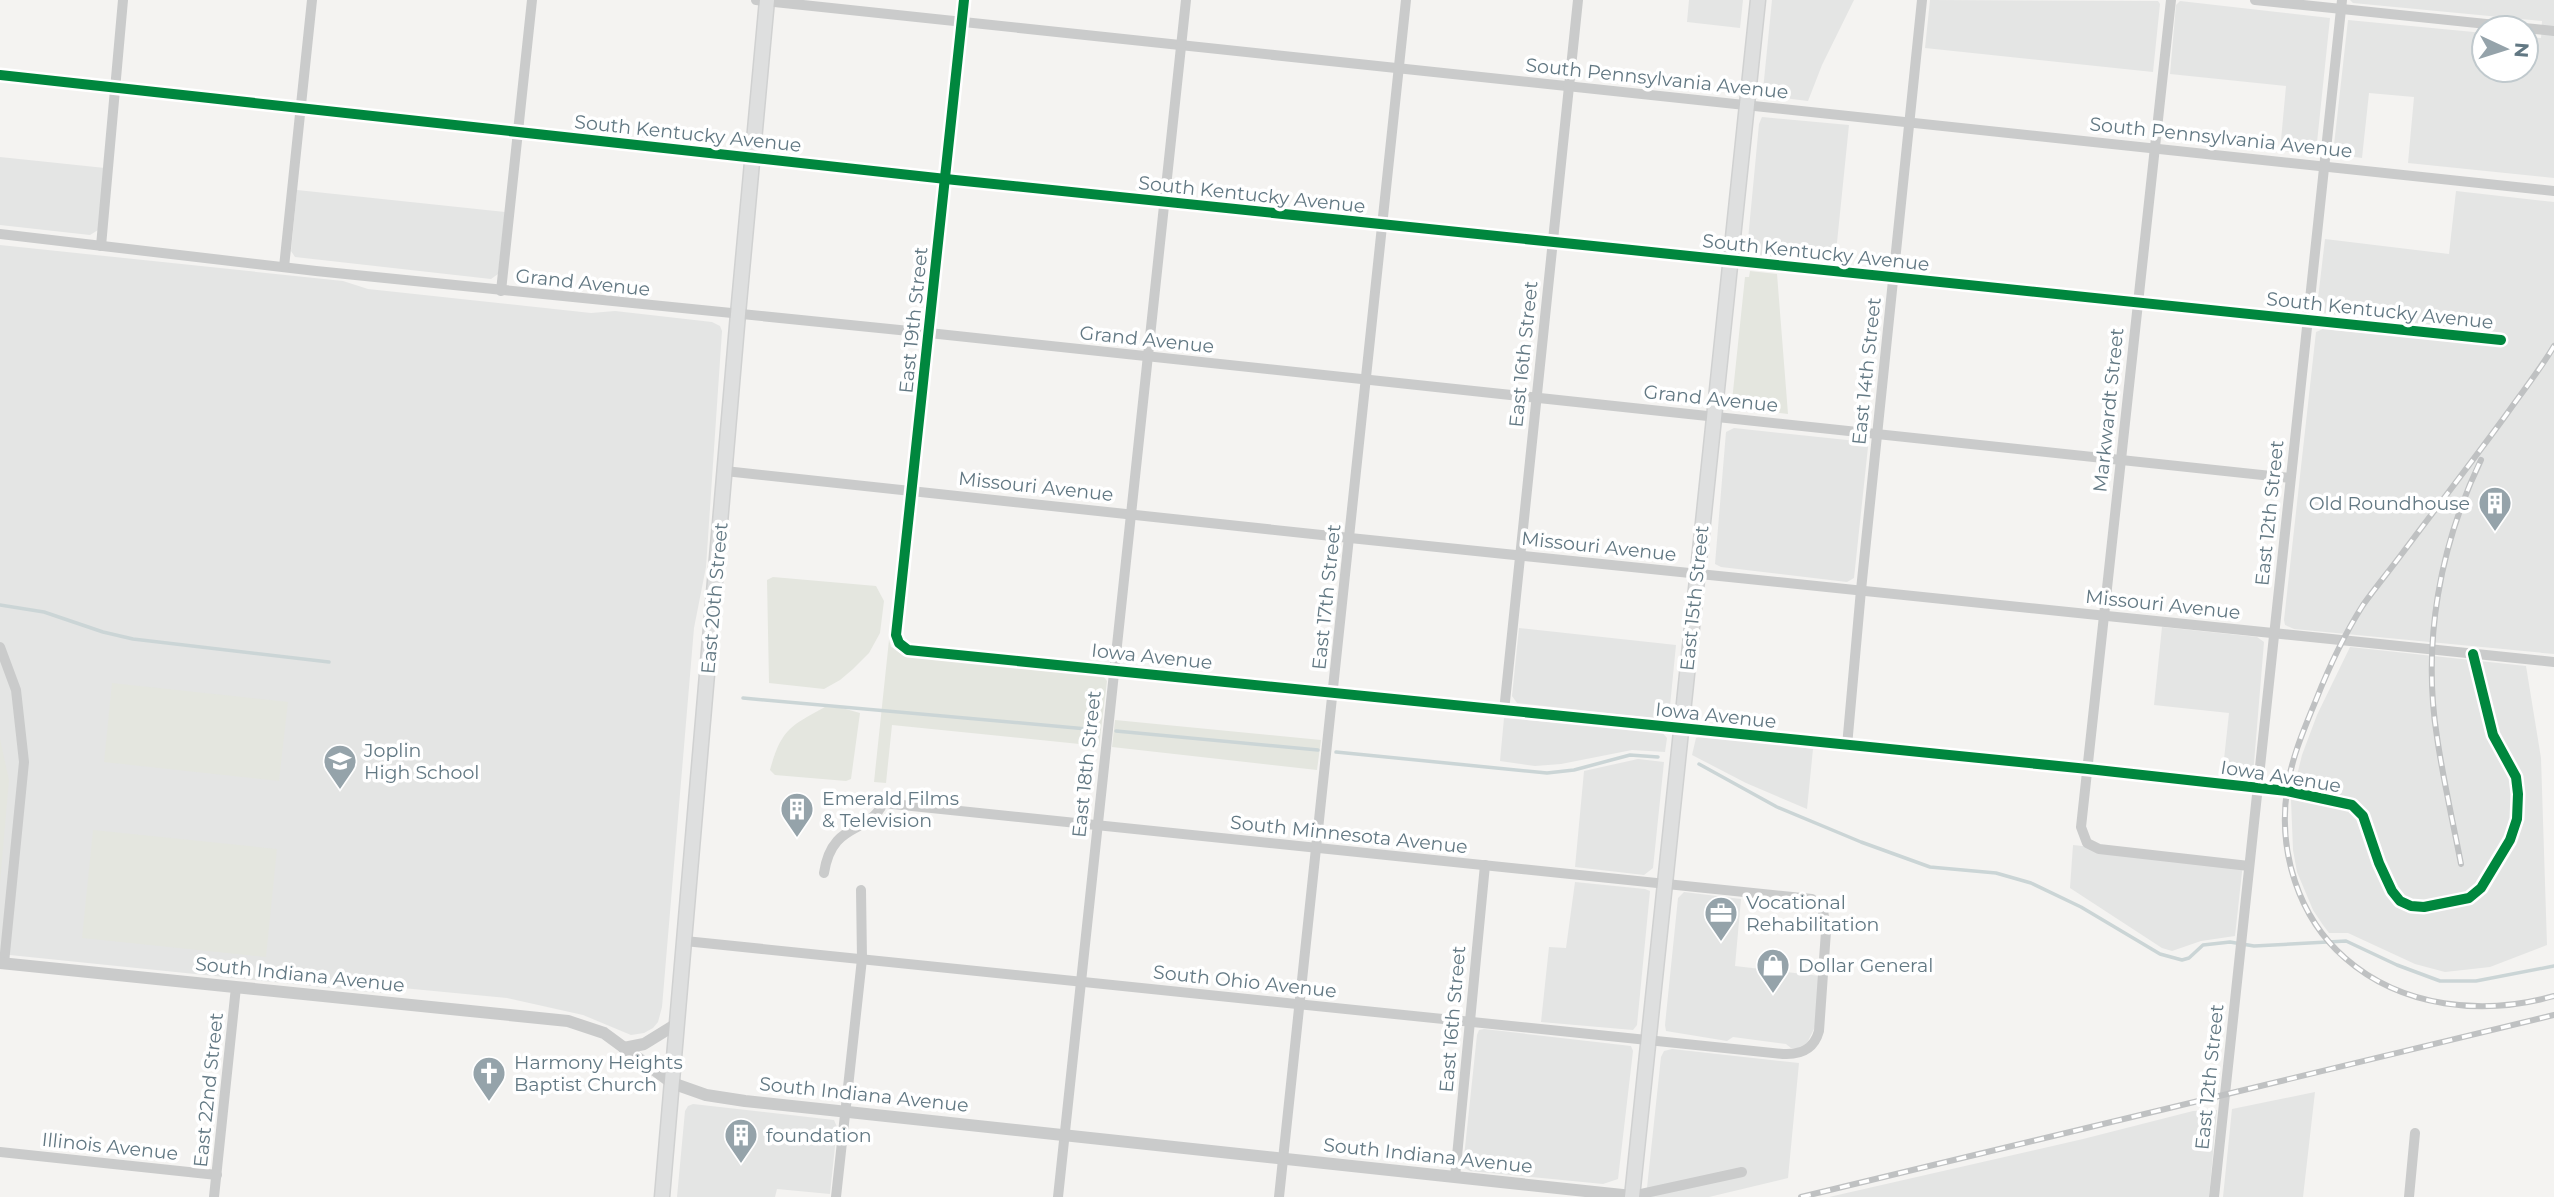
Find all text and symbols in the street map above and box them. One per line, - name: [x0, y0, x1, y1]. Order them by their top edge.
- north arrow: [2470, 14, 2540, 84]
- text: N: [2509, 42, 2533, 59]
- street label: South Pennsylvania Avenue: [1524, 53, 1789, 104]
- street label: South Kentucky Avenue: [573, 110, 803, 157]
- street label: South Pennsylvania Avenue: [2088, 112, 2353, 163]
- street label: South Kentucky Avenue: [1137, 171, 1367, 218]
- street label: South Kentucky Avenue: [1701, 229, 1931, 276]
- street label: East 19th Street: [894, 245, 933, 395]
- street label: Grand Avenue: [515, 264, 651, 301]
- street label: East 16th Street: [1504, 279, 1543, 428]
- street label: South Kentucky Avenue: [2265, 287, 2495, 334]
- street label: East 14th Street: [1847, 296, 1886, 446]
- street label: Grand Avenue: [1079, 321, 1215, 358]
- street label: Markwardt Street: [2088, 326, 2129, 494]
- street label: Grand Avenue: [1643, 380, 1779, 417]
- street label: East 12th Street: [2250, 439, 2289, 587]
- street label: Missouri Avenue: [957, 467, 1115, 506]
- building icon: Old Roundhouse: [2476, 484, 2514, 533]
- place label: Old Roundhouse: [2309, 492, 2470, 515]
- street label: East 20th Street: [696, 521, 733, 675]
- street label: East 17th Street: [1307, 523, 1346, 671]
- street label: East 15th Street: [1675, 524, 1714, 672]
- street label: Missouri Avenue: [1520, 527, 1678, 566]
- street label: Missouri Avenue: [2084, 585, 2242, 624]
- street label: Iowa Avenue: [1090, 639, 1214, 674]
- street label: East 18th Street: [1067, 689, 1106, 839]
- street label: Iowa Avenue: [1654, 698, 1778, 733]
- place label: Joplin High School: [363, 739, 479, 784]
- school or university icon: Joplin High School: [321, 742, 359, 791]
- street label: Iowa Avenue: [2219, 756, 2343, 797]
- place label: Emerald Films & Television: [822, 787, 959, 832]
- building icon: Emerald Films & Television: [778, 790, 816, 839]
- street label: South Minnesota Avenue: [1229, 811, 1469, 858]
- place label: Vocational Rehabilitation: [1746, 891, 1879, 936]
- office icon: Vocational Rehabilitation: [1702, 894, 1740, 943]
- street label: East 16th Street: [1435, 944, 1470, 1093]
- shop icon: Dollar General: [1754, 946, 1792, 995]
- street label: South Indiana Avenue: [194, 952, 406, 997]
- place label: Dollar General: [1798, 954, 1933, 977]
- street label: South Ohio Avenue: [1152, 960, 1338, 1003]
- street label: East 12th Street: [2190, 1003, 2229, 1151]
- street label: East 22nd Street: [189, 1011, 228, 1169]
- place label: Harmony Heights Baptist Church: [514, 1051, 683, 1096]
- church icon: Harmony Heights Baptist Church: [470, 1054, 508, 1103]
- street label: South Indiana Avenue: [758, 1072, 970, 1117]
- building icon: foundation: [722, 1116, 760, 1165]
- place label: foundation: [766, 1124, 871, 1147]
- street label: Illinois Avenue: [41, 1128, 179, 1165]
- street label: South Indiana Avenue: [1322, 1133, 1534, 1178]

